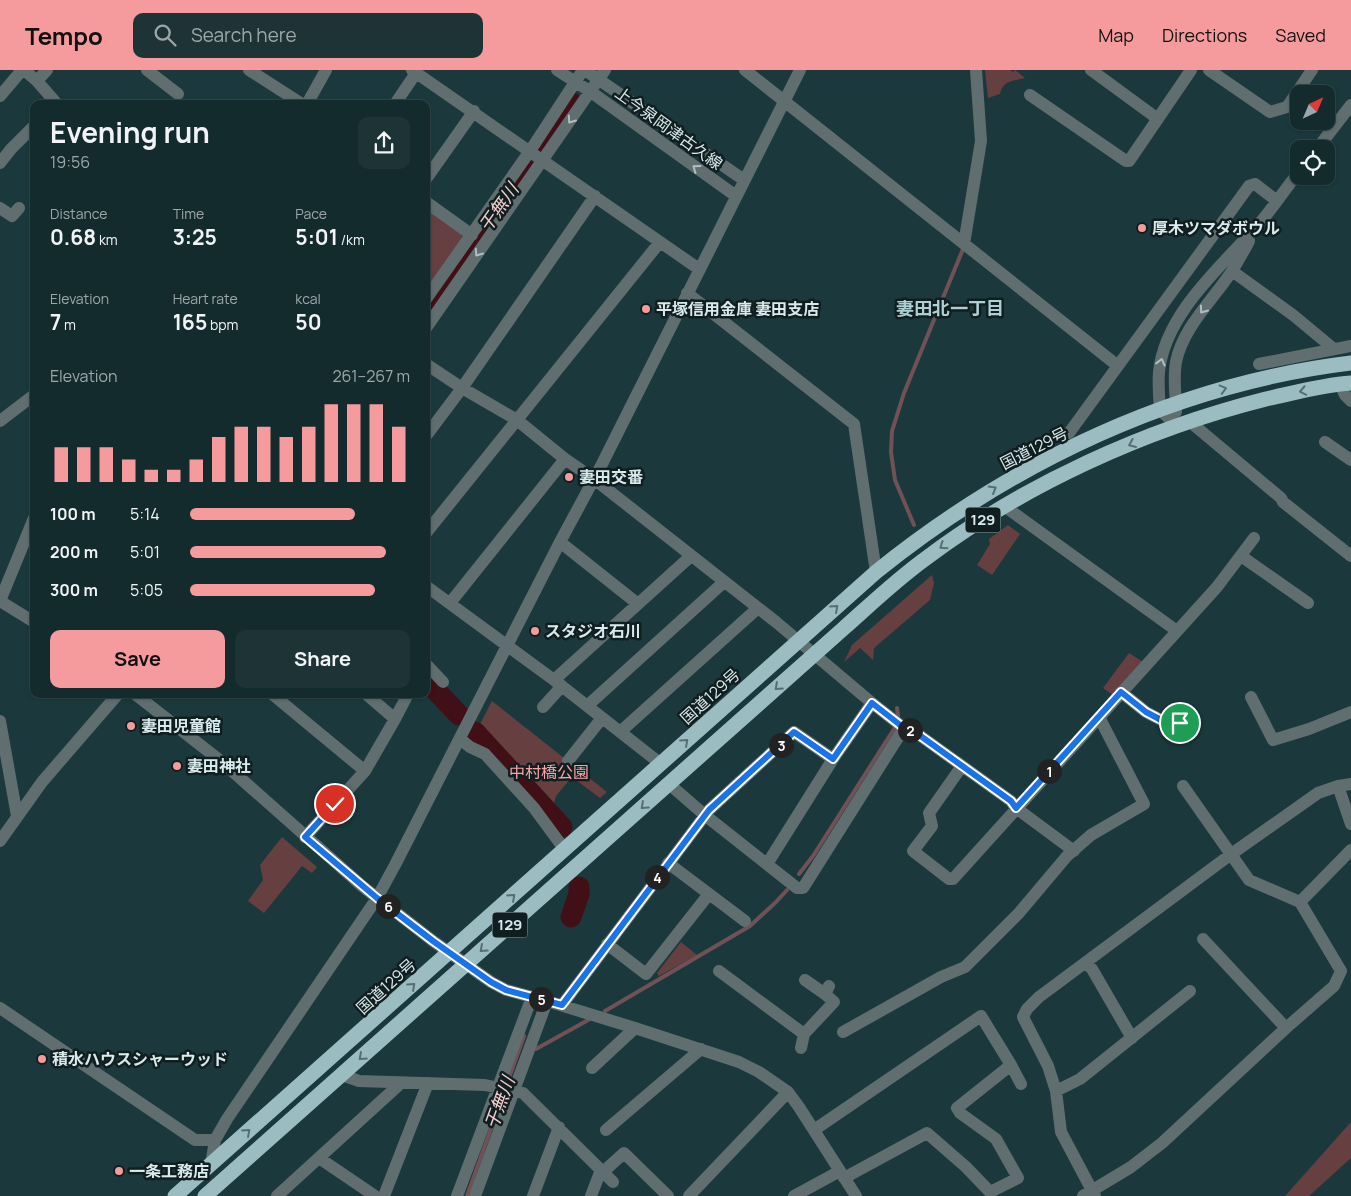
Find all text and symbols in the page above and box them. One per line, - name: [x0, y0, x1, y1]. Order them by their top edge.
- search box: [133, 13, 483, 58]
- text: Tempo: [25, 19, 103, 52]
- icon: search: [151, 21, 179, 49]
- text: Search here: [191, 22, 297, 48]
- text: Map: [1098, 23, 1134, 47]
- text: Directions: [1162, 23, 1247, 47]
- text: Saved: [1275, 23, 1326, 47]
- street label: 上今泉岡津古久線: [611, 81, 727, 175]
- north arrow: [1290, 85, 1335, 130]
- map controls: [1290, 85, 1335, 185]
- text: Evening run: [50, 113, 210, 151]
- one-way arrow: [568, 114, 577, 124]
- button: share: [358, 117, 410, 169]
- button: locate: [1290, 140, 1335, 185]
- text: 19:56: [50, 151, 90, 173]
- one-way arrow: [693, 165, 702, 173]
- water label: 干無川: [473, 177, 525, 236]
- text: Distance: [50, 204, 107, 223]
- text: Time: [173, 204, 204, 223]
- text: Pace: [295, 204, 327, 223]
- place label: 厚木ツマダボウル: [1152, 217, 1280, 239]
- marker: 厚木ツマダボウル: [1136, 222, 1148, 234]
- text: 0.68: [50, 223, 96, 251]
- text: 3:25: [173, 223, 217, 251]
- text: 5:01: [295, 223, 338, 251]
- text: km: [96, 230, 118, 249]
- text: /km: [338, 230, 365, 249]
- one-way arrow: [475, 247, 484, 257]
- text: Elevation: [50, 289, 109, 308]
- text: Heart rate: [173, 289, 238, 308]
- text: kcal: [295, 289, 321, 308]
- district label: 妻田北一丁目: [896, 296, 1004, 320]
- place label: 平塚信用金庫 妻田支店: [656, 298, 819, 320]
- marker: 平塚信用金庫 妻田支店: [640, 303, 652, 315]
- one-way arrow: [1200, 304, 1209, 314]
- text: 7: [50, 308, 61, 336]
- text: 165: [173, 308, 207, 336]
- text: 50: [295, 308, 321, 336]
- text: m: [61, 315, 76, 334]
- text: bpm: [207, 315, 238, 334]
- one-way arrow: [1155, 357, 1166, 366]
- text: Elevation: [50, 365, 118, 387]
- text: 261–267 m: [332, 365, 410, 387]
- one-way arrow: [1218, 385, 1226, 395]
- one-way arrow: [1299, 385, 1307, 396]
- street label: 国道129号: [996, 422, 1072, 474]
- one-way arrow: [1128, 438, 1137, 449]
- place label: 妻田交番: [579, 466, 643, 488]
- marker: 妻田交番: [563, 471, 575, 483]
- one-way arrow: [987, 486, 996, 496]
- text: 100 m: [50, 503, 96, 525]
- text: 5:14: [130, 503, 160, 525]
- road number: 129: [966, 508, 1000, 532]
- one-way arrow: [939, 540, 949, 549]
- text: 200 m: [50, 541, 98, 563]
- text: 5:01: [130, 541, 160, 563]
- text: 300 m: [50, 579, 98, 601]
- text: 5:05: [130, 579, 163, 601]
- one-way arrow: [830, 605, 839, 614]
- place label: スタジオ石川: [545, 620, 641, 642]
- marker: スタジオ石川: [529, 625, 541, 637]
- button: Save: [50, 630, 225, 688]
- button: Share: [235, 630, 410, 688]
- street label: 国道129号: [675, 663, 745, 729]
- one-way arrow: [775, 681, 784, 690]
- pin: [1159, 702, 1201, 744]
- icon: arrive: [1166, 709, 1194, 737]
- place label: 妻田児童館: [141, 715, 221, 737]
- pin: 2: [898, 718, 922, 742]
- marker: 妻田児童館: [125, 720, 137, 732]
- text: 2: [906, 721, 915, 740]
- pin: 3: [768, 732, 794, 758]
- text: 3: [777, 736, 786, 755]
- one-way arrow: [680, 739, 689, 748]
- place label: 妻田神社: [187, 755, 251, 777]
- pin: 1: [1036, 758, 1062, 784]
- marker: 妻田神社: [171, 760, 183, 772]
- park label: 中村橋公園: [509, 761, 589, 783]
- text: 1: [1046, 762, 1053, 781]
- pin: [314, 783, 356, 825]
- icon: check: [321, 790, 349, 818]
- one-way arrow: [640, 800, 649, 809]
- pin: 4: [644, 864, 670, 890]
- text: 4: [653, 868, 662, 887]
- pin: 6: [376, 894, 400, 918]
- one-way arrow: [506, 894, 515, 903]
- text: 6: [384, 897, 393, 916]
- road number: 129: [492, 912, 528, 938]
- one-way arrow: [479, 943, 488, 952]
- street label: 国道129号: [351, 953, 421, 1019]
- one-way arrow: [406, 983, 415, 992]
- pin: 5: [528, 986, 554, 1012]
- text: 5: [537, 990, 546, 1009]
- place label: 積水ハウスシャーウッド: [52, 1048, 228, 1070]
- one-way arrow: [358, 1051, 367, 1060]
- marker: 積水ハウスシャーウッド: [36, 1053, 48, 1065]
- water label: 干無川: [479, 1071, 520, 1132]
- one-way arrow: [241, 1129, 250, 1138]
- place label: 一条工務店: [129, 1160, 209, 1182]
- marker: 一条工務店: [113, 1165, 125, 1177]

